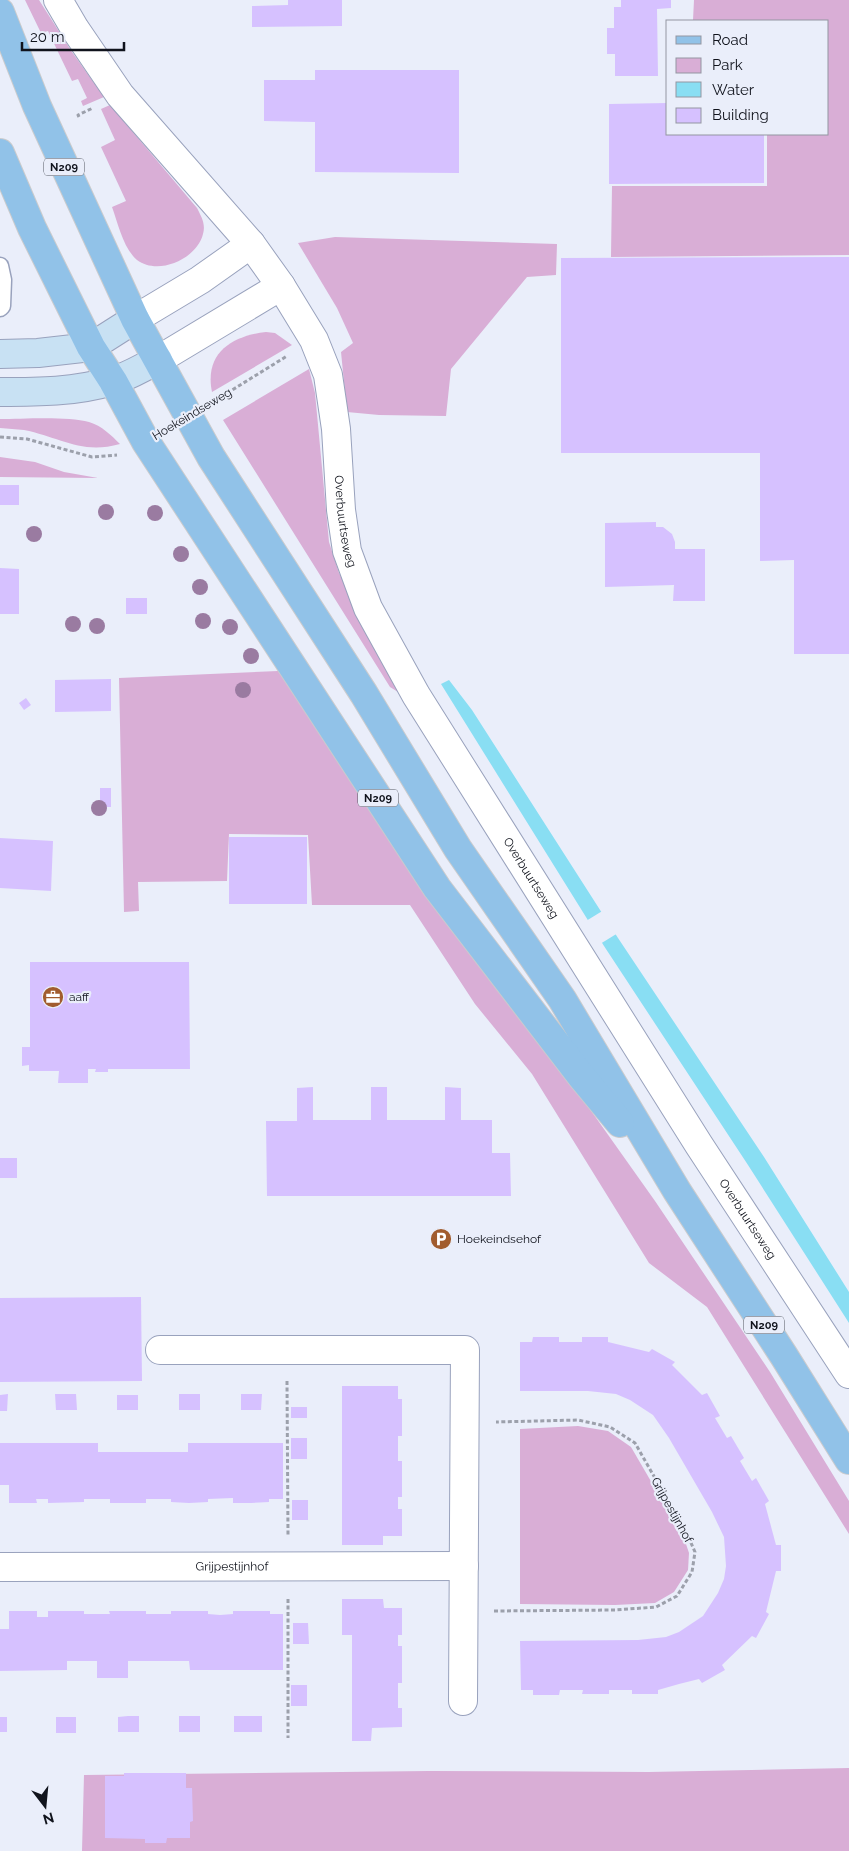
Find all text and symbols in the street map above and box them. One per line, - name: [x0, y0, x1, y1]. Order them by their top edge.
- scale bar: [22, 20, 125, 52]
- legend: [666, 20, 829, 135]
- text: 20 m: [30, 28, 65, 46]
- text: Road: [712, 31, 748, 49]
- text: Park: [712, 56, 743, 74]
- text: Water: [712, 81, 755, 99]
- text: Building: [712, 106, 769, 124]
- road number: N209: [44, 158, 84, 176]
- street label: Hoekeindseweg: [150, 385, 234, 443]
- street label: Overbuurtseweg: [332, 475, 359, 569]
- road number: N209: [358, 790, 398, 806]
- street label: Overbuurtseweg: [500, 835, 562, 921]
- office icon: aaff: [41, 985, 65, 1009]
- place label: aaff: [69, 990, 90, 1004]
- street label: Overbuurtseweg: [716, 1176, 779, 1262]
- parking icon: Hoekeindsehof: [429, 1227, 453, 1251]
- place label: Hoekeindsehof: [457, 1232, 542, 1246]
- road number: N209: [744, 1316, 784, 1334]
- street label: Grijpestijnhof: [648, 1475, 696, 1546]
- street label: Grijpestijnhof: [196, 1559, 269, 1574]
- north arrow: [20, 1781, 70, 1831]
- text: N: [41, 1809, 56, 1828]

